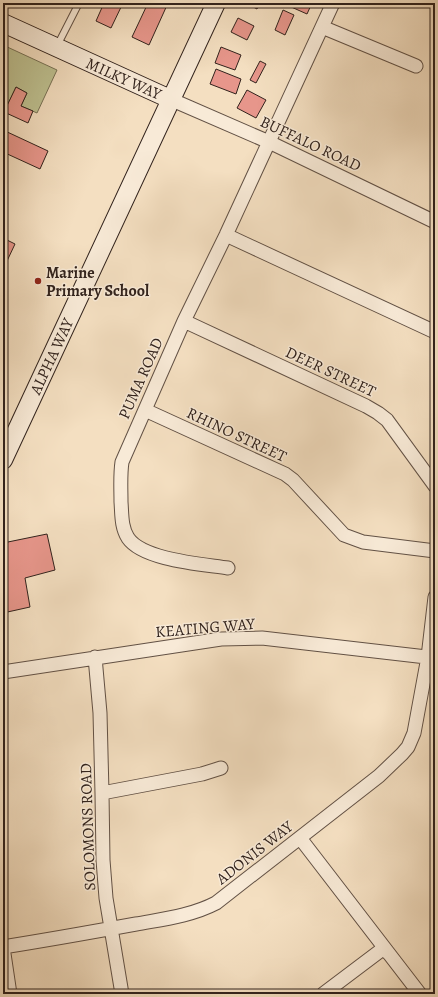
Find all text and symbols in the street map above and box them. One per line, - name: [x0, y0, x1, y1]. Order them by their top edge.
- street label: MILKY WAY: [82, 52, 165, 105]
- street label: BUFFALO ROAD: [256, 111, 365, 177]
- place label: Marine Primary School: [46, 262, 150, 302]
- marker: Marine Primary School: [33, 276, 43, 286]
- street label: ALPHA WAY: [24, 314, 79, 399]
- street label: PUMA ROAD: [113, 334, 169, 423]
- street label: DEER STREET: [282, 341, 380, 403]
- street label: RHINO STREET: [183, 402, 290, 468]
- street label: KEATING WAY: [154, 613, 256, 643]
- street label: SOLOMONS ROAD: [75, 763, 101, 891]
- street label: ADONIS WAY: [211, 816, 298, 890]

